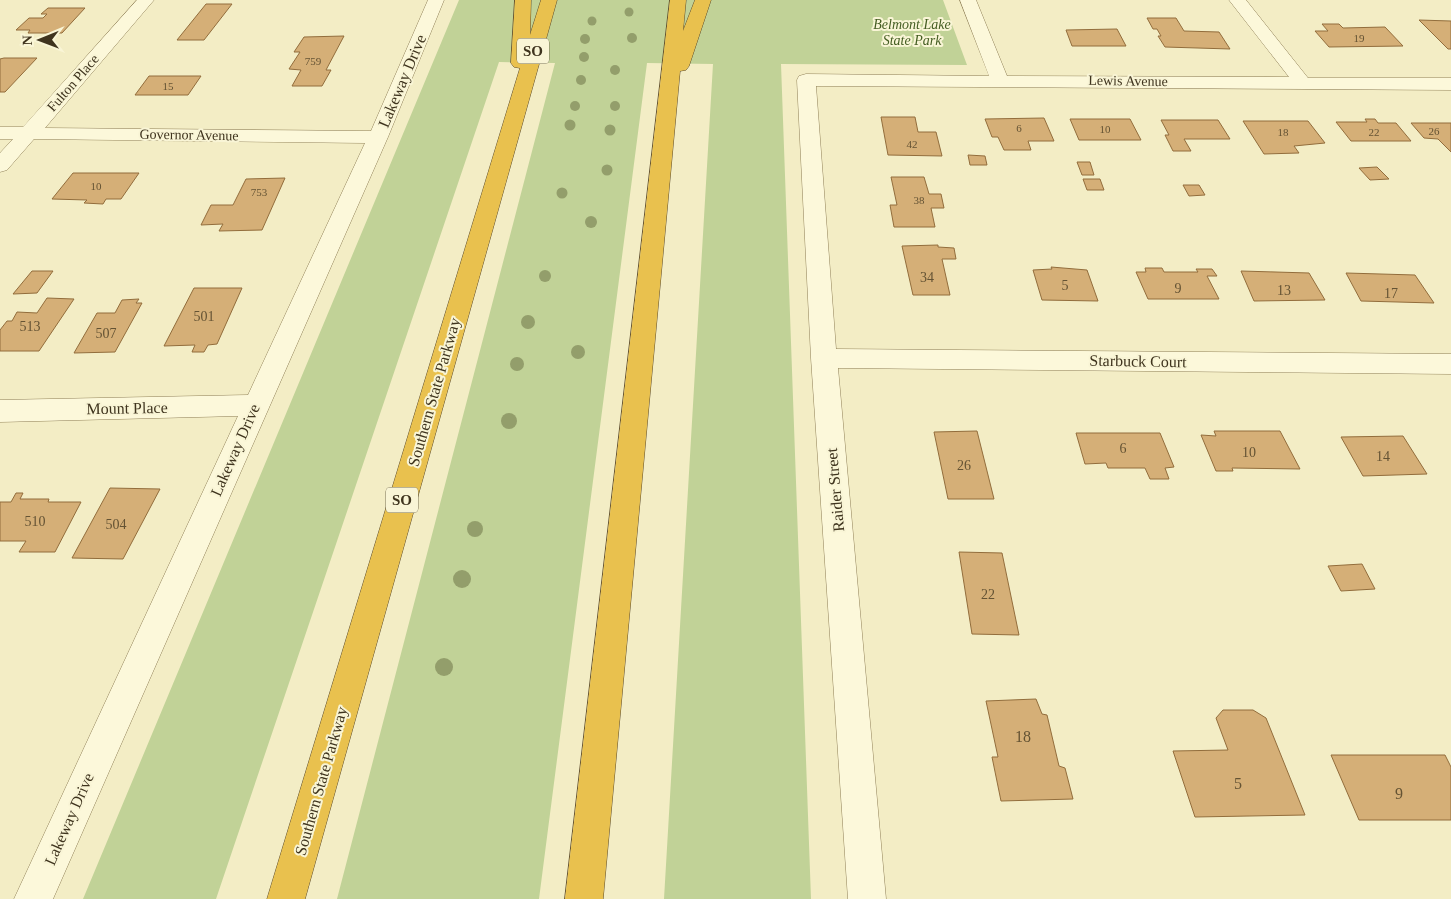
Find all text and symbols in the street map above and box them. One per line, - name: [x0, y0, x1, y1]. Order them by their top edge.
- north arrow: [15, 15, 65, 65]
- park label: Belmont Lake State Park: [873, 17, 951, 48]
- street label: Lakeway Drive: [375, 32, 430, 130]
- house number: 19: [1354, 32, 1365, 44]
- text: N: [20, 35, 35, 45]
- road number: SO: [517, 38, 549, 64]
- street label: Fulton Place: [44, 52, 102, 114]
- house number: 759: [305, 55, 322, 67]
- street label: Lewis Avenue: [1088, 73, 1168, 89]
- house number: 15: [163, 80, 174, 92]
- house number: 6: [1016, 122, 1022, 134]
- house number: 10: [1100, 123, 1111, 135]
- house number: 26: [1429, 125, 1440, 137]
- house number: 18: [1278, 126, 1289, 138]
- house number: 22: [1369, 126, 1380, 138]
- street label: Governor Avenue: [139, 127, 239, 143]
- house number: 42: [907, 138, 918, 150]
- house number: 10: [91, 180, 102, 192]
- house number: 753: [251, 186, 268, 198]
- house number: 38: [914, 194, 925, 206]
- house number: 34: [920, 270, 934, 285]
- house number: 5: [1062, 278, 1069, 293]
- house number: 9: [1175, 281, 1182, 296]
- house number: 13: [1277, 283, 1291, 298]
- house number: 17: [1384, 286, 1398, 301]
- house number: 501: [194, 309, 215, 324]
- street label: Southern State Parkway: [405, 316, 464, 469]
- house number: 513: [20, 319, 41, 334]
- house number: 507: [96, 326, 117, 341]
- street label: Starbuck Court: [1089, 352, 1187, 370]
- street label: Mount Place: [86, 399, 168, 417]
- street label: Lakeway Drive: [207, 401, 264, 499]
- house number: 6: [1120, 441, 1127, 456]
- house number: 10: [1242, 445, 1256, 460]
- street label: Raider Street: [823, 447, 847, 533]
- house number: 14: [1376, 449, 1390, 464]
- house number: 26: [957, 458, 971, 473]
- road number: SO: [386, 488, 418, 512]
- house number: 510: [25, 514, 46, 529]
- house number: 504: [106, 517, 127, 532]
- house number: 22: [981, 587, 995, 602]
- street label: Southern State Parkway: [292, 705, 351, 858]
- house number: 18: [1015, 728, 1031, 745]
- street label: Lakeway Drive: [41, 770, 98, 868]
- house number: 5: [1234, 775, 1242, 792]
- house number: 9: [1395, 785, 1403, 802]

